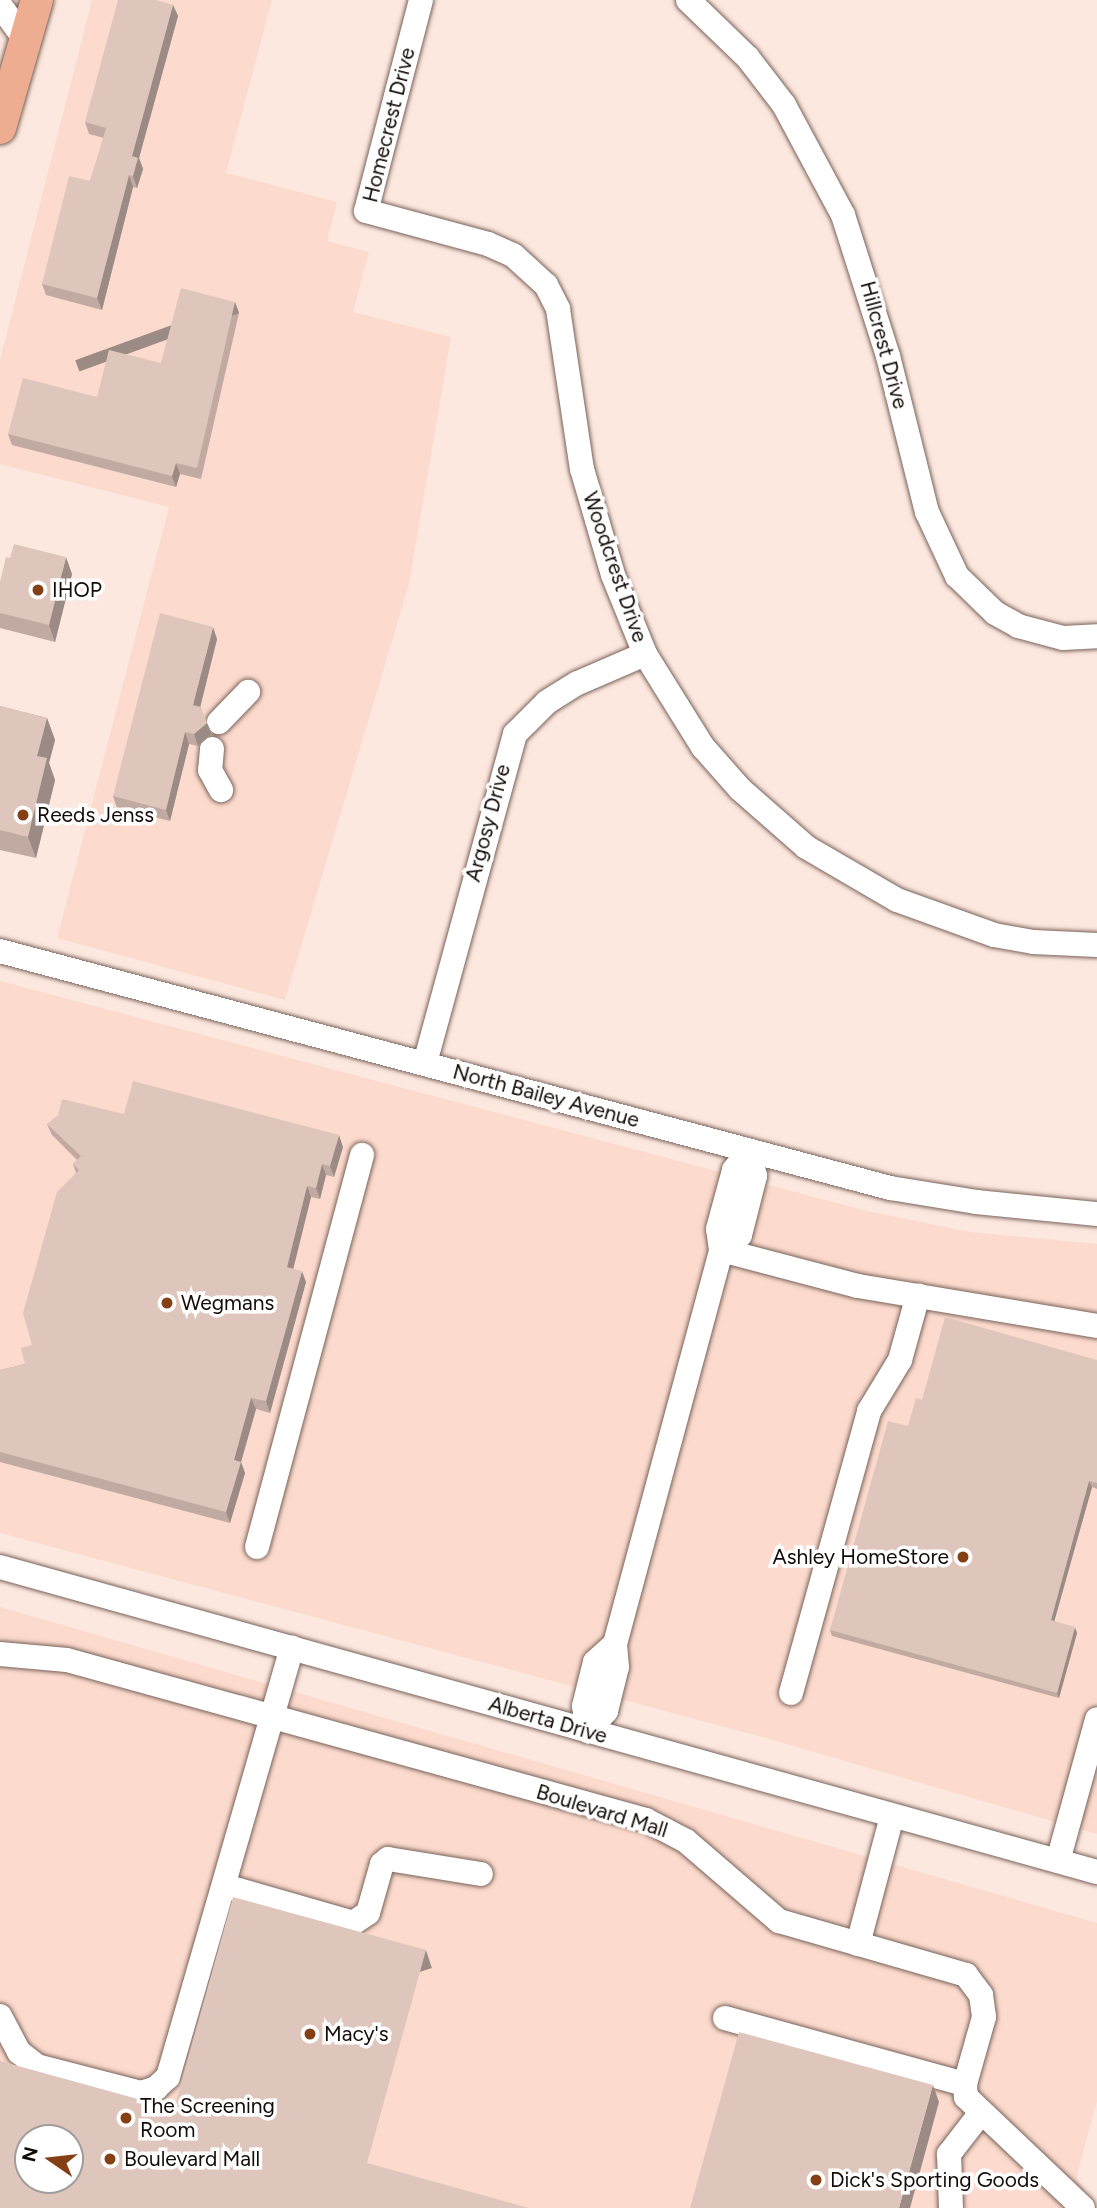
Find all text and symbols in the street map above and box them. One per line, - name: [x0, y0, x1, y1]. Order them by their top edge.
- street label: Homecrest Drive: [358, 45, 420, 205]
- street label: Hillcrest Drive: [855, 278, 913, 412]
- street label: Woodcrest Drive: [577, 489, 653, 645]
- place label: IHOP: [52, 577, 102, 603]
- marker: IHOP: [30, 582, 46, 598]
- street label: Argosy Drive: [460, 762, 516, 884]
- place label: Reeds Jenss: [37, 802, 154, 828]
- marker: Reeds Jenss: [15, 807, 31, 823]
- street label: North Bailey Avenue: [450, 1059, 642, 1133]
- place label: Wegmans: [181, 1290, 274, 1316]
- marker: Wegmans: [159, 1295, 175, 1311]
- place label: Ashley HomeStore: [772, 1544, 949, 1570]
- marker: Ashley HomeStore: [955, 1549, 971, 1565]
- street label: Alberta Drive: [486, 1691, 610, 1749]
- street label: Boulevard Mall: [533, 1779, 671, 1843]
- place label: Macy's: [324, 2021, 389, 2047]
- marker: Macy's: [302, 2026, 318, 2042]
- place label: The Screening Room: [140, 2093, 275, 2143]
- marker: The Screening Room: [118, 2110, 134, 2126]
- north arrow: [14, 2124, 84, 2194]
- text: N: [17, 2144, 43, 2164]
- place label: Boulevard Mall: [124, 2146, 260, 2172]
- marker: Boulevard Mall: [102, 2151, 118, 2167]
- place label: Dick's Sporting Goods: [830, 2167, 1039, 2193]
- marker: Dick's Sporting Goods: [808, 2172, 824, 2188]

